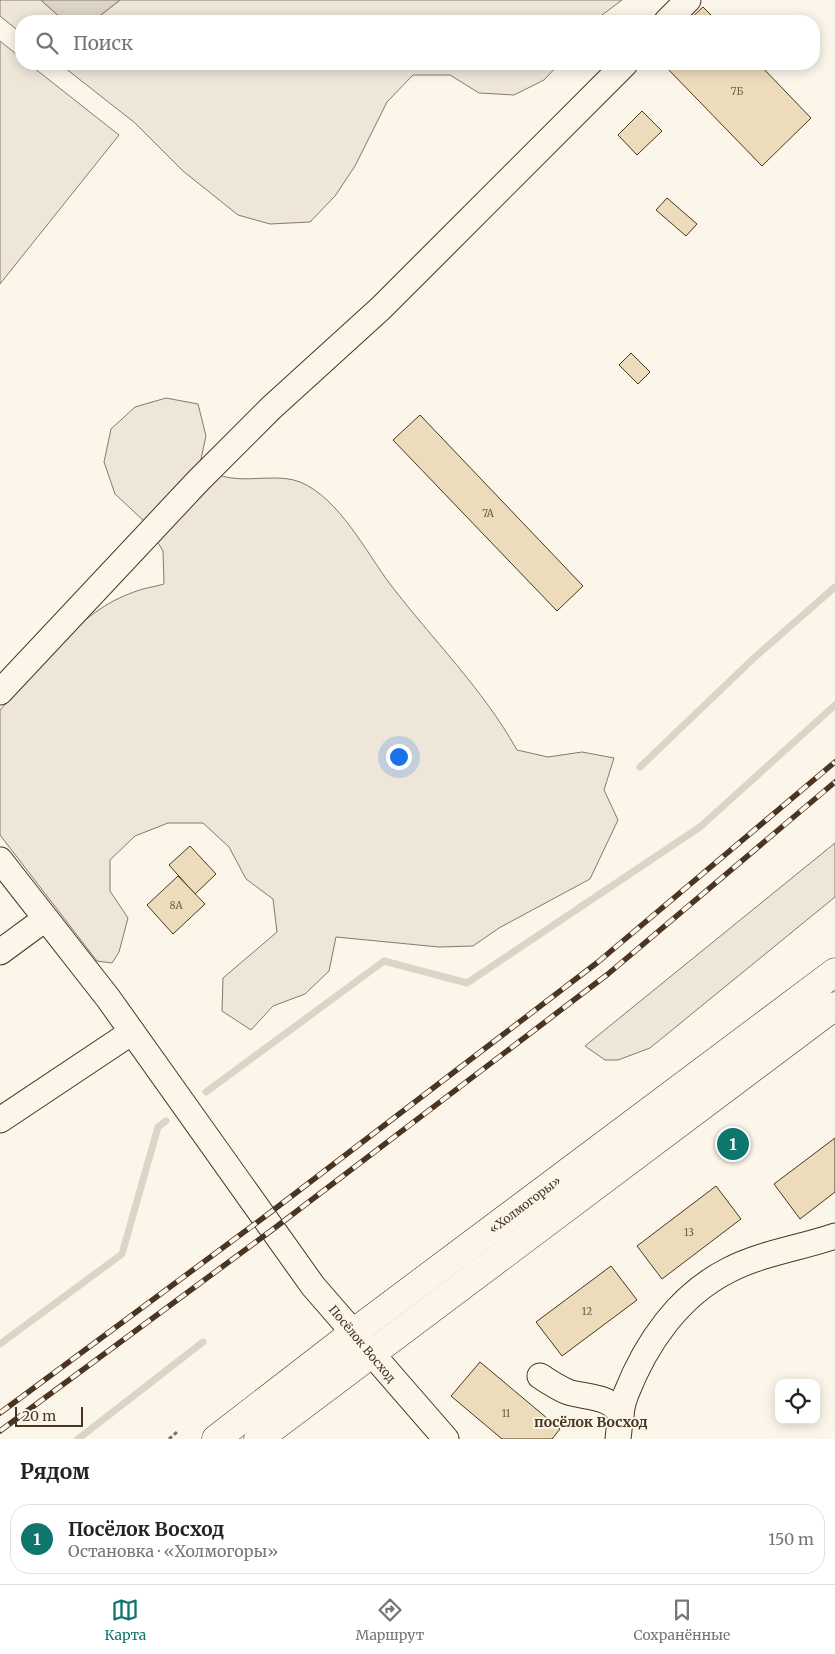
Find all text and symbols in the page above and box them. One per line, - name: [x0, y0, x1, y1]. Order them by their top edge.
- search box: [15, 15, 820, 70]
- icon: search: [33, 29, 61, 57]
- text: Поиск: [73, 31, 133, 55]
- house number: 7Б: [731, 85, 743, 98]
- house number: 7А: [482, 507, 495, 520]
- your location: [386, 744, 412, 770]
- house number: 8А: [170, 899, 183, 912]
- pin: 1: [717, 1125, 749, 1163]
- street label: «Холмогоры»: [486, 1173, 564, 1236]
- house number: 13: [684, 1226, 694, 1239]
- street label: Посёлок Восход: [326, 1302, 399, 1385]
- house number: 12: [582, 1305, 592, 1318]
- map controls: [775, 1379, 820, 1424]
- button: locate: [775, 1379, 820, 1424]
- scale bar: [15, 1404, 82, 1427]
- text: 20 m: [22, 1407, 56, 1425]
- house number: 11: [502, 1407, 511, 1420]
- district label: посёлок Восход: [534, 1413, 648, 1431]
- text: Рядом: [20, 1458, 90, 1485]
- text: Посёлок Восход: [68, 1517, 224, 1541]
- text: 1: [33, 1529, 41, 1549]
- text: 150 m: [768, 1529, 814, 1549]
- text: Остановка · «Холмогоры»: [68, 1541, 278, 1561]
- tab: Карта: [105, 1596, 146, 1644]
- tab: Маршрут: [356, 1596, 424, 1644]
- tab: Сохранённые: [633, 1596, 730, 1644]

